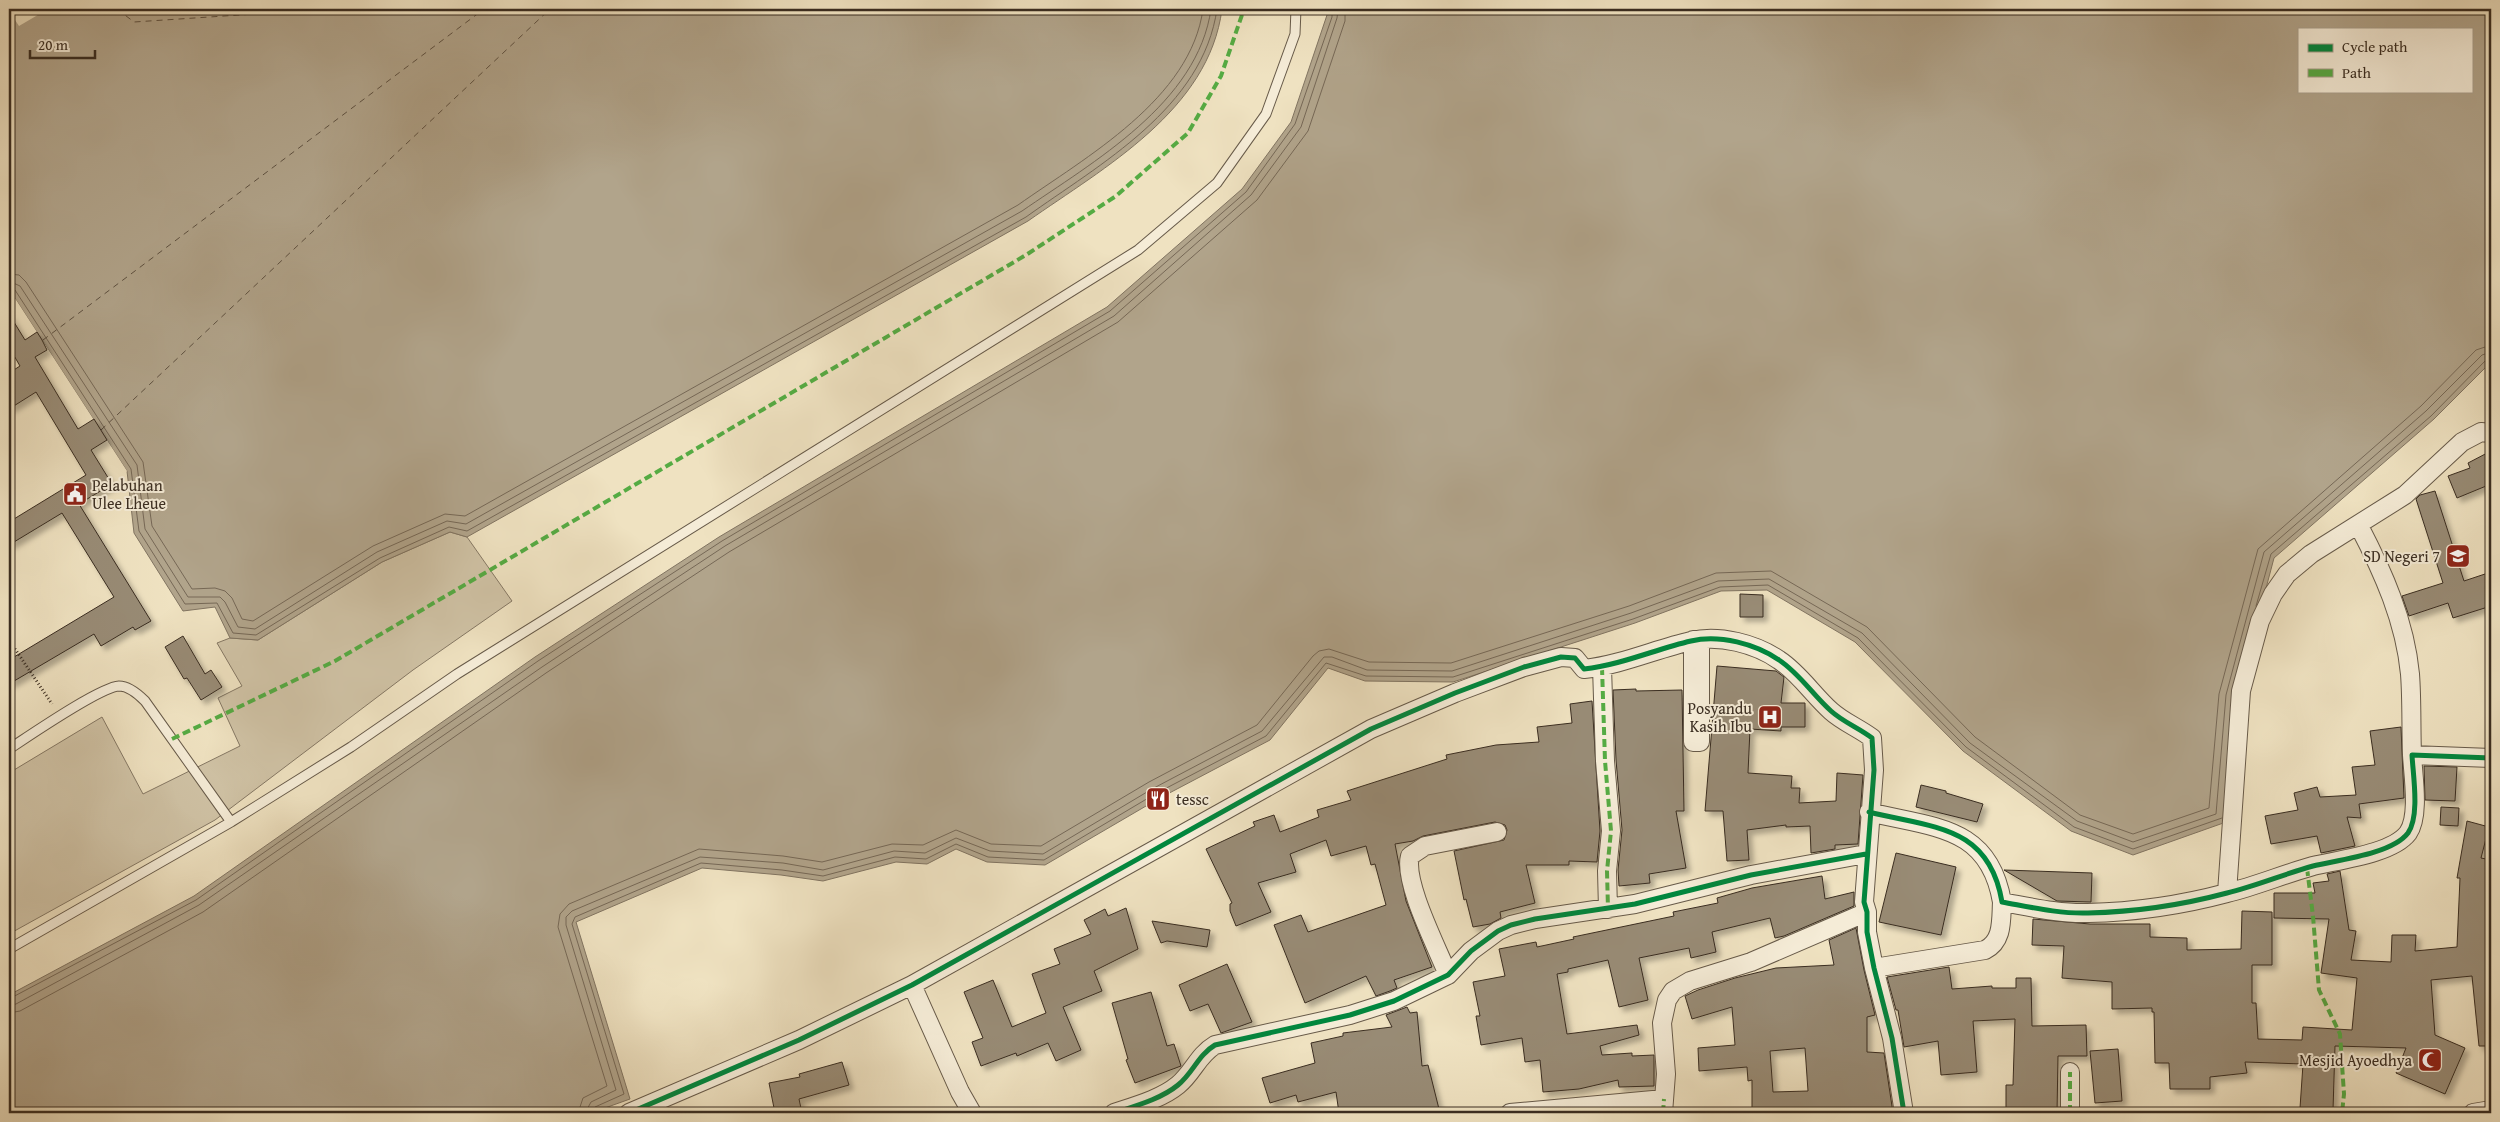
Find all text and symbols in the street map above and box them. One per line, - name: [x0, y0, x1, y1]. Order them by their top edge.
- scale bar: [30, 28, 95, 60]
- legend: [2298, 28, 2472, 92]
- text: 20 m: [38, 34, 69, 55]
- text: Cycle path: [2342, 36, 2408, 57]
- text: Path: [2342, 62, 2371, 83]
- place label: Pelabuhan Ulee Lheue: [92, 473, 166, 515]
- public building icon: Pelabuhan Ulee Lheue: [62, 481, 88, 507]
- school or university icon: SD Negeri 7: [2445, 543, 2471, 569]
- place label: SD Negeri 7: [2363, 544, 2440, 568]
- place label: Posyandu Kasih Ibu: [1687, 696, 1752, 738]
- hospital icon: Posyandu Kasih Ibu: [1757, 704, 1783, 730]
- restaurant icon: tessc: [1145, 786, 1171, 812]
- place label: tessc: [1176, 787, 1209, 811]
- mosque icon: Mesjid Ayoedhya: [2417, 1047, 2443, 1073]
- place label: Mesjid Ayoedhya: [2299, 1048, 2412, 1072]

